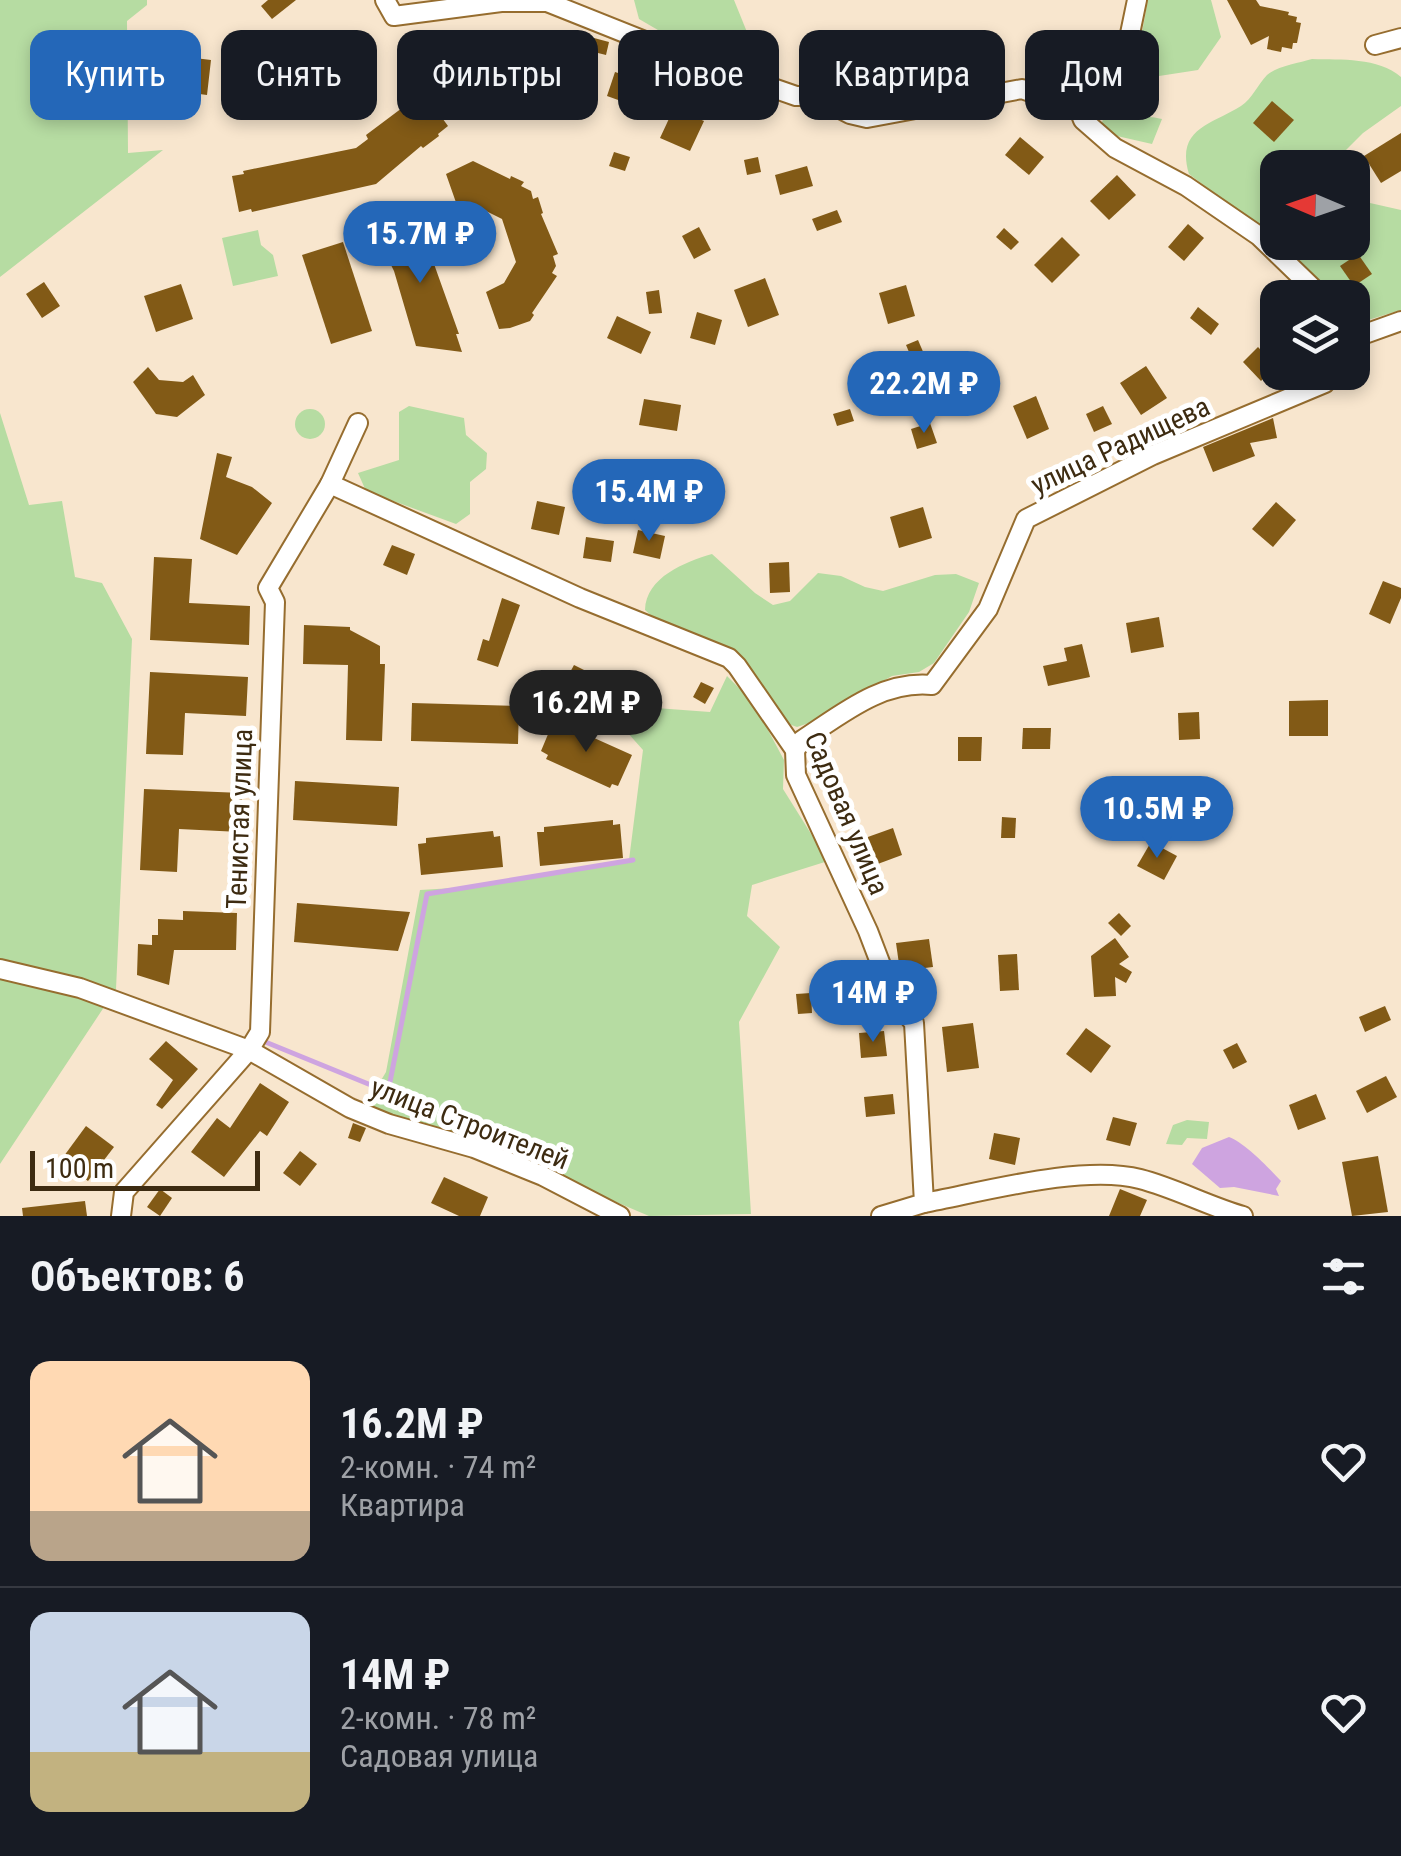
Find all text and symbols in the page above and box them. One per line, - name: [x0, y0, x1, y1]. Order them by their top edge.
- chip: Купить: [30, 30, 201, 120]
- chip: Снять: [221, 30, 377, 120]
- chip: Фильтры: [397, 30, 598, 120]
- chip: Новое: [618, 30, 779, 120]
- chip: Квартира: [799, 30, 1005, 120]
- chip: Дом: [1025, 30, 1159, 120]
- north arrow: [1260, 150, 1370, 260]
- map controls: [1260, 150, 1370, 390]
- pin: 15.7M ₽: [328, 201, 512, 286]
- text: 15.7M ₽: [365, 214, 475, 252]
- button: layers: [1260, 280, 1370, 390]
- pin: 22.2M ₽: [832, 351, 1016, 436]
- text: 22.2M ₽: [869, 364, 979, 402]
- street label: улица Радищева: [1026, 390, 1215, 501]
- pin: 15.4M ₽: [557, 459, 741, 544]
- text: 15.4M ₽: [594, 472, 704, 510]
- pin: 16.2M ₽: [494, 670, 678, 755]
- text: 16.2M ₽: [531, 683, 641, 721]
- street label: Садовая улица: [797, 727, 896, 900]
- street label: Тенистая улица: [220, 728, 259, 910]
- pin: 10.5M ₽: [1065, 776, 1249, 861]
- text: 10.5M ₽: [1102, 789, 1212, 827]
- pin: 14M ₽: [803, 960, 943, 1045]
- text: 14M ₽: [831, 973, 915, 1011]
- street label: улица Строителей: [366, 1070, 574, 1176]
- scale bar: [30, 1146, 260, 1190]
- text: 100 m: [45, 1152, 114, 1185]
- icon: filters: [1316, 1249, 1371, 1304]
- text: Объектов: 6: [30, 1252, 244, 1301]
- text: 16.2M ₽: [340, 1399, 484, 1448]
- icon: home: [110, 1401, 230, 1521]
- icon: heart: [1316, 1434, 1371, 1489]
- text: 2-комн. · 74 m²: [340, 1448, 536, 1486]
- text: Квартира: [340, 1486, 465, 1524]
- text: 14M ₽: [340, 1650, 450, 1699]
- icon: home: [110, 1652, 230, 1772]
- icon: heart: [1316, 1685, 1371, 1740]
- text: 2-комн. · 78 m²: [340, 1699, 536, 1737]
- text: Садовая улица: [340, 1737, 538, 1775]

